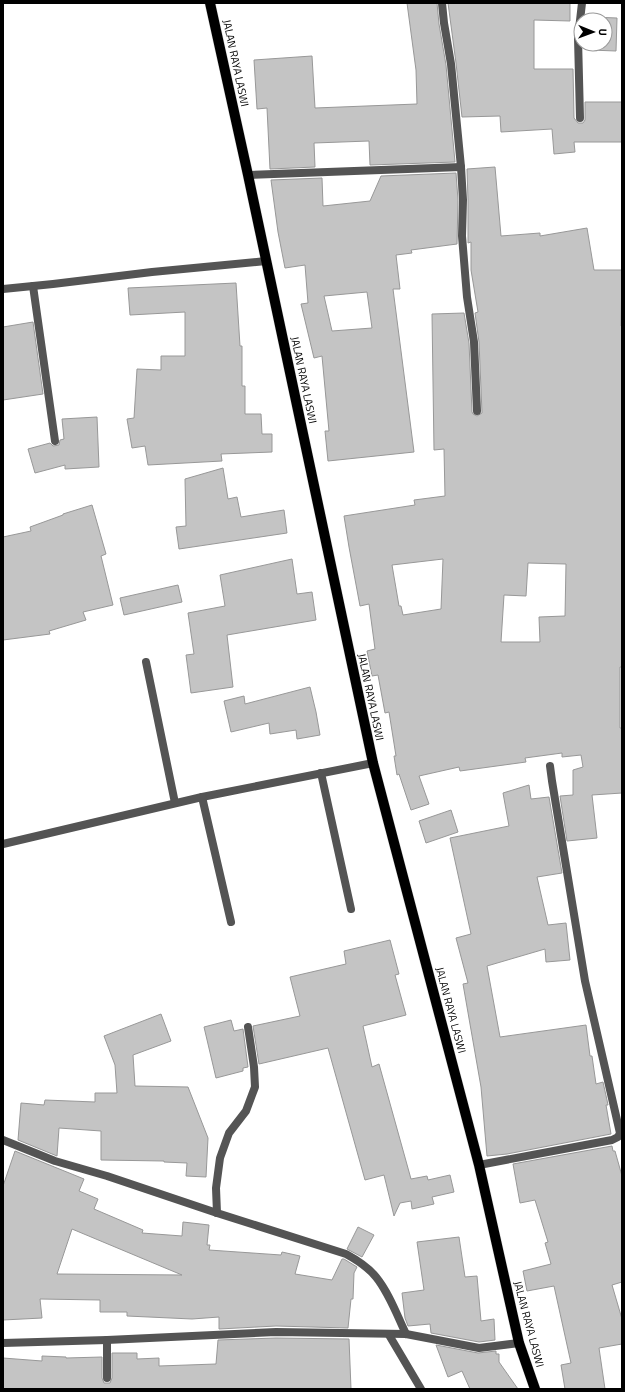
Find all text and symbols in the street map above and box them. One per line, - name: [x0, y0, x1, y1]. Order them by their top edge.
- north arrow: [573, 12, 613, 52]
- street label: JALAN RAYA LASWI: [219, 18, 253, 108]
- text: U: [595, 28, 611, 36]
- street label: JALAN RAYA LASWI: [287, 335, 321, 425]
- street label: JALAN RAYA LASWI: [354, 652, 388, 742]
- street label: JALAN RAYA LASWI: [432, 965, 470, 1055]
- street label: JALAN RAYA LASWI: [510, 1279, 548, 1369]

